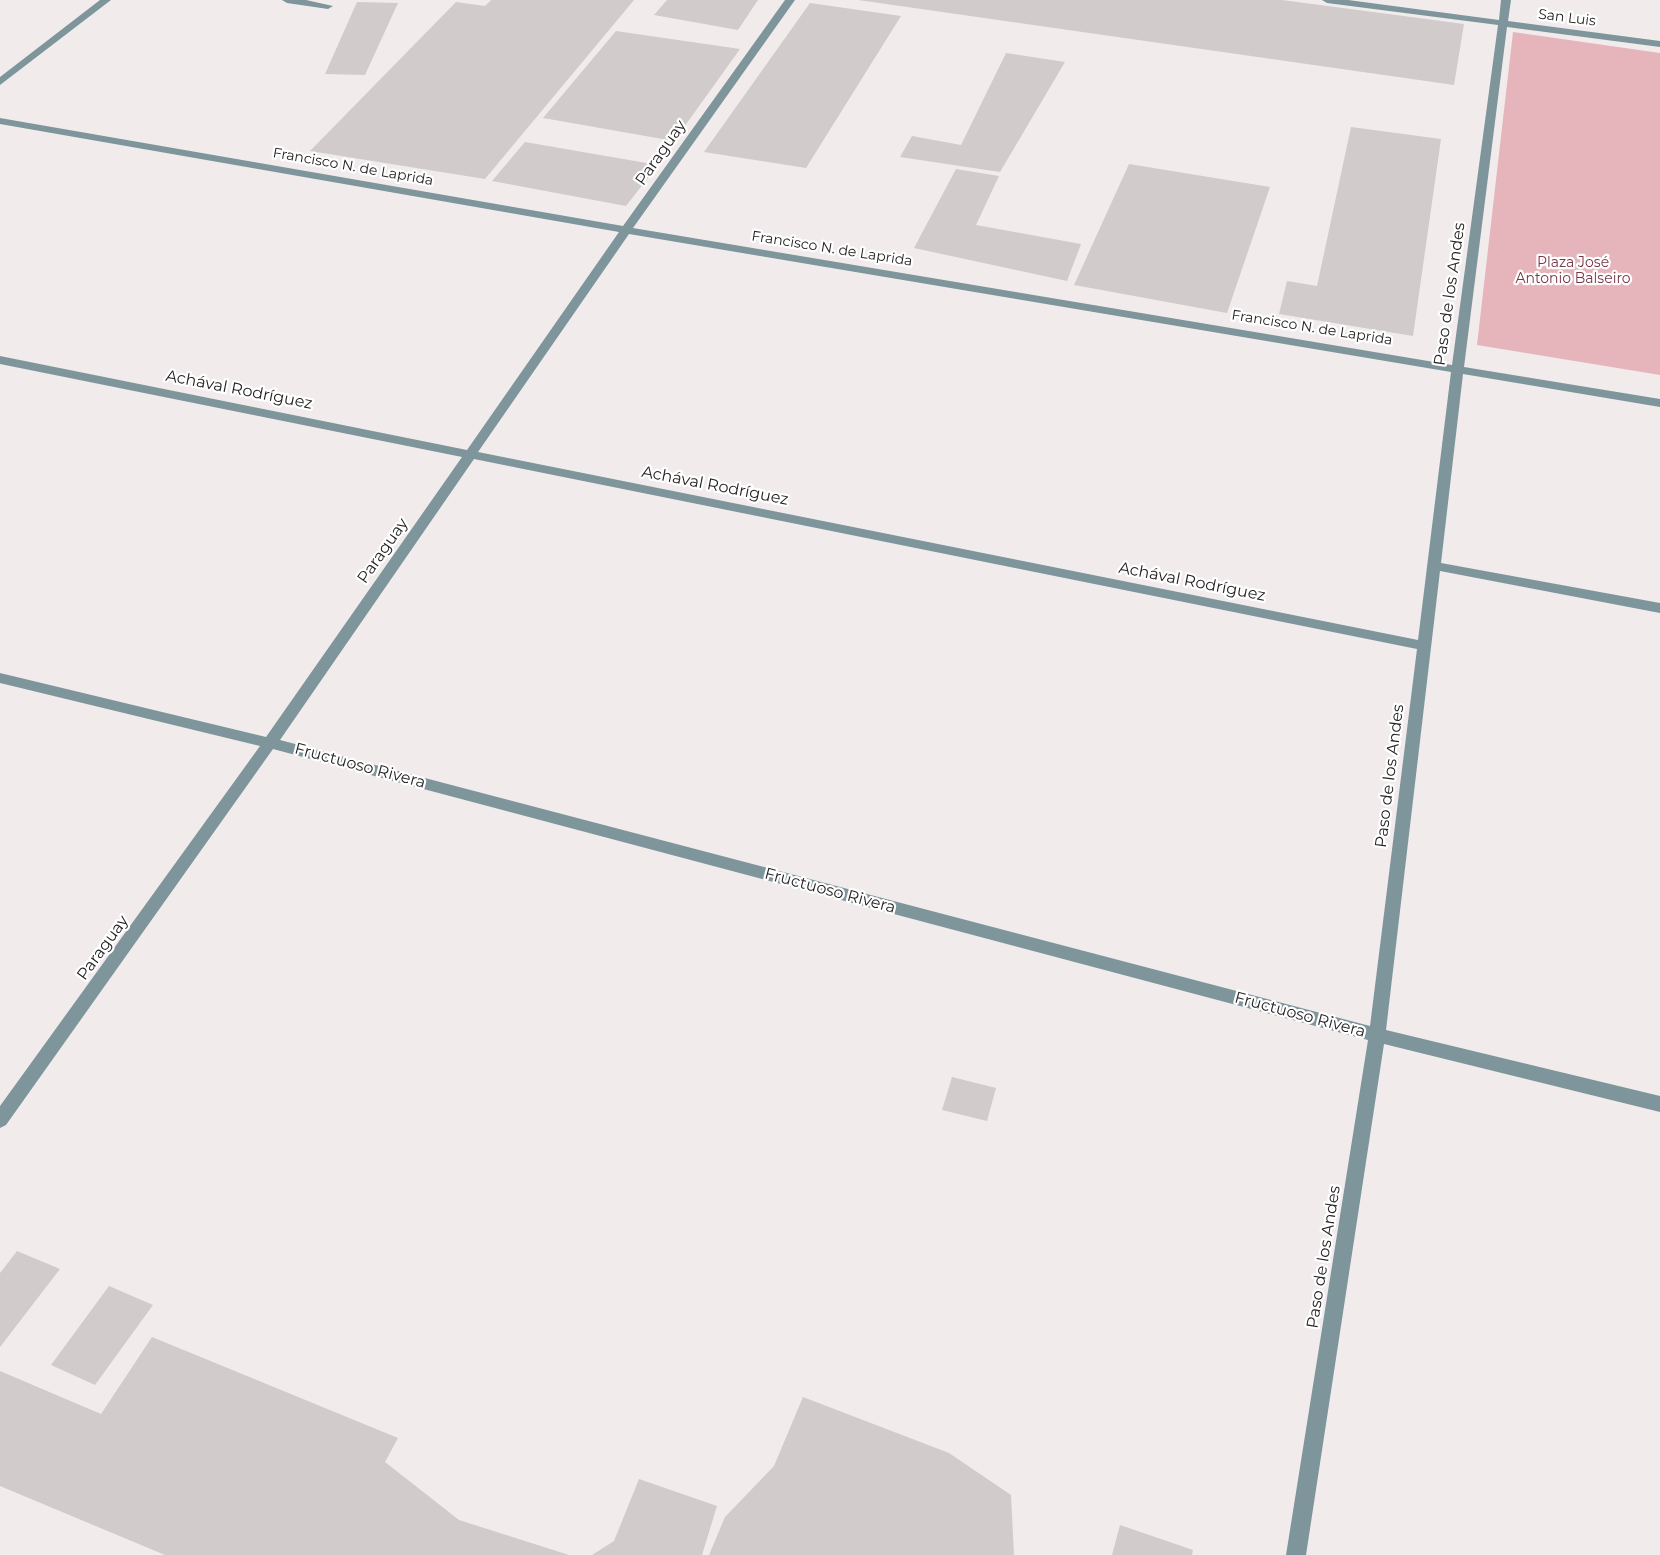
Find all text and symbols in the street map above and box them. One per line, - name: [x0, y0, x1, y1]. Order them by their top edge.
- street label: San Luis: [1537, 6, 1597, 30]
- street label: Paraguay: [632, 117, 690, 189]
- street label: Francisco N. de Laprida: [271, 145, 435, 189]
- street label: Paso de los Andes: [1430, 221, 1470, 367]
- street label: Francisco N. de Laprida: [750, 228, 914, 270]
- park label: Plaza José Antonio Balseiro: [1515, 255, 1631, 288]
- street label: Francisco N. de Laprida: [1230, 307, 1394, 349]
- street label: Achával Rodríguez: [164, 366, 314, 414]
- street label: Achával Rodríguez: [640, 462, 790, 510]
- street label: Paraguay: [354, 515, 412, 587]
- street label: Achával Rodríguez: [1117, 558, 1267, 606]
- street label: Paso de los Andes: [1372, 703, 1408, 849]
- street label: Fructuoso Rivera: [292, 739, 428, 793]
- street label: Fructuoso Rivera: [762, 864, 898, 918]
- street label: Paraguay: [73, 912, 133, 984]
- street label: Fructuoso Rivera: [1232, 988, 1368, 1042]
- street label: Paso de los Andes: [1303, 1184, 1345, 1330]

